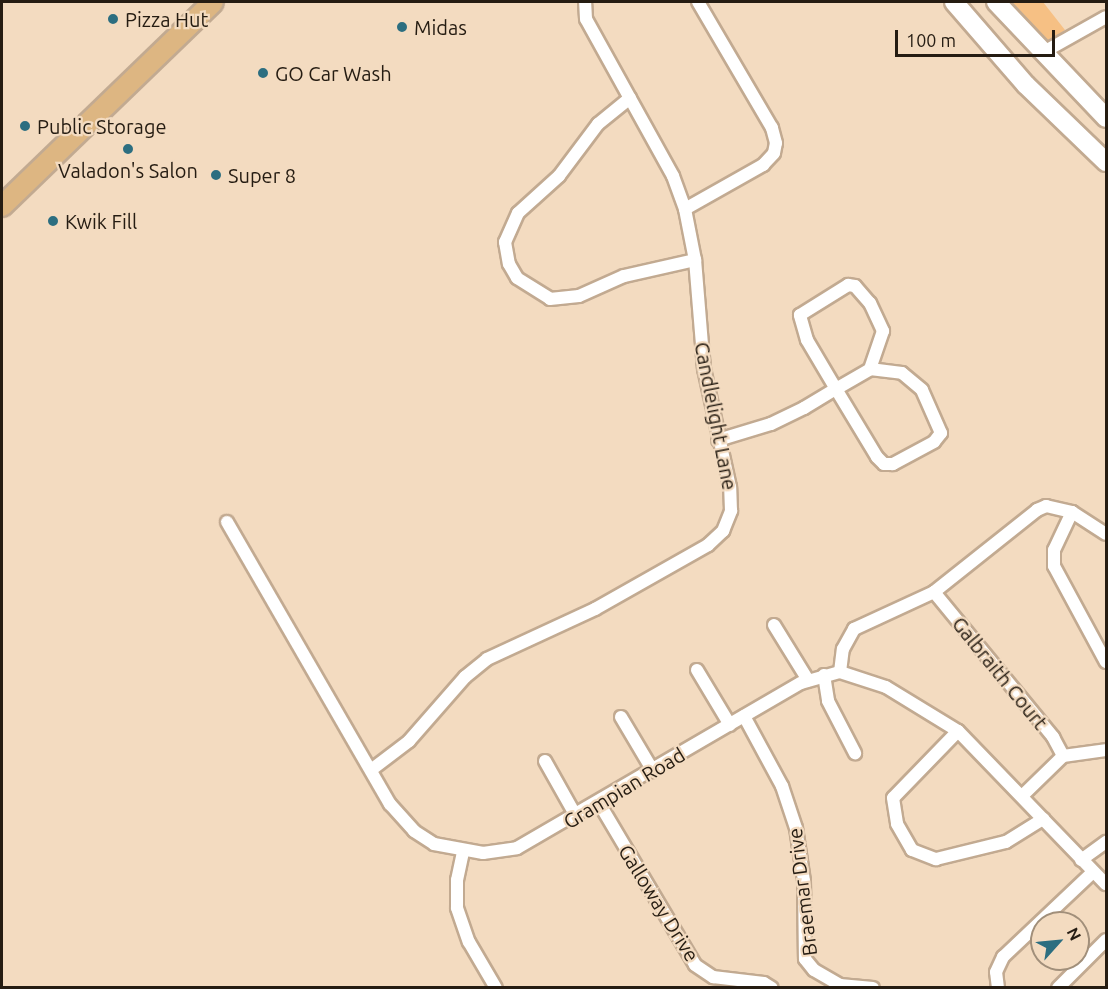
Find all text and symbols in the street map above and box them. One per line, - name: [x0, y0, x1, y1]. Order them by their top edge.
- place label: Pizza Hut: [125, 7, 208, 31]
- marker: Pizza Hut: [106, 12, 120, 26]
- place label: Midas: [414, 15, 467, 39]
- scale bar: [898, 18, 1058, 56]
- marker: Midas: [395, 20, 409, 34]
- text: 100 m: [906, 30, 956, 50]
- place label: GO Car Wash: [275, 61, 392, 85]
- marker: GO Car Wash: [256, 66, 270, 80]
- place label: Public Storage: [37, 114, 166, 138]
- marker: Public Storage: [18, 119, 32, 133]
- marker: Valadon's Salon: [121, 142, 135, 156]
- place label: Valadon's Salon: [58, 158, 198, 182]
- place label: Super 8: [228, 163, 296, 187]
- marker: Super 8: [209, 168, 223, 182]
- place label: Kwik Fill: [65, 209, 137, 233]
- marker: Kwik Fill: [46, 214, 60, 228]
- street label: Candlelight Lane: [690, 340, 742, 492]
- street label: Galbraith Court: [947, 612, 1053, 734]
- street label: Grampian Road: [559, 742, 689, 834]
- street label: Braemar Drive: [782, 827, 822, 957]
- street label: Galloway Drive: [614, 840, 704, 966]
- north arrow: [1030, 911, 1090, 971]
- text: N: [1064, 924, 1085, 943]

